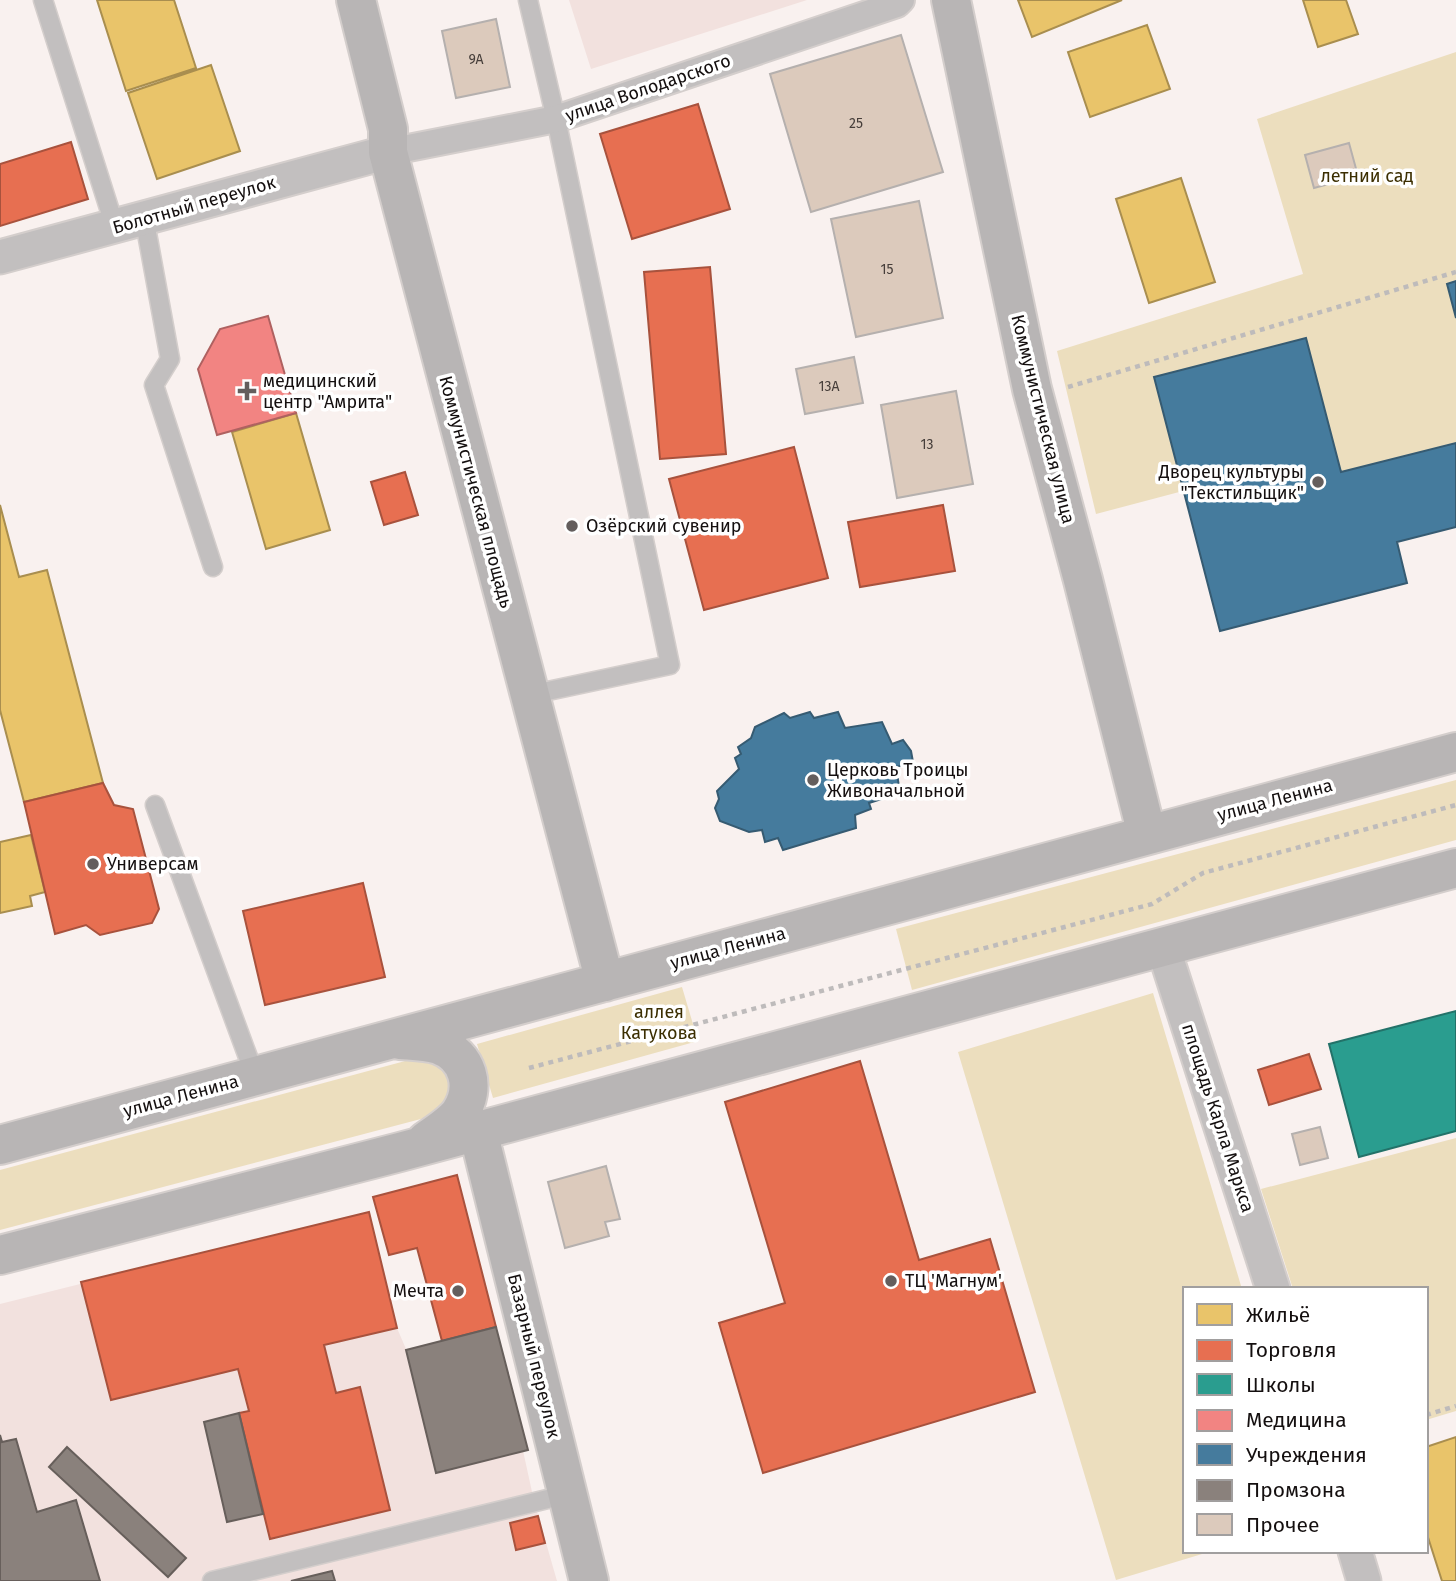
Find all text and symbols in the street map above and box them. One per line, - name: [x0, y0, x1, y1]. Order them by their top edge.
- street label: улица Володарского: [562, 49, 734, 127]
- house number: 9А: [468, 51, 484, 68]
- house number: 25: [849, 115, 863, 132]
- park label: летний сад: [1320, 165, 1414, 187]
- street label: Болотный переулок: [110, 171, 279, 239]
- house number: 15: [880, 261, 894, 278]
- street label: Коммунистическая улица: [1006, 312, 1080, 526]
- place label: медицинский центр "Амрита": [263, 370, 392, 413]
- street label: Коммунистическая площадь: [434, 373, 518, 611]
- house number: 13А: [818, 378, 840, 395]
- marker: медицинский центр "Амрита": [237, 381, 257, 401]
- house number: 13: [920, 436, 934, 453]
- place label: Дворец культуры "Текстильщик": [1158, 461, 1304, 504]
- marker: Дворец культуры "Текстильщик": [1310, 474, 1326, 490]
- place label: Озёрский сувенир: [586, 515, 742, 537]
- marker: Озёрский сувенир: [564, 518, 580, 534]
- place label: Церковь Троицы Живоначальной: [827, 759, 968, 802]
- marker: Церковь Троицы Живоначальной: [805, 772, 821, 788]
- street label: улица Ленина: [1215, 774, 1335, 826]
- place label: Универсам: [107, 853, 199, 875]
- marker: Универсам: [85, 856, 101, 872]
- street label: улица Ленина: [668, 922, 788, 974]
- park label: аллея Катукова: [621, 1001, 697, 1044]
- street label: площадь Карла Маркса: [1177, 1021, 1259, 1215]
- street label: улица Ленина: [121, 1070, 241, 1122]
- place label: ТЦ 'Магнум': [905, 1270, 1002, 1292]
- street label: Базарный переулок: [503, 1271, 565, 1441]
- marker: ТЦ 'Магнум': [883, 1273, 899, 1289]
- place label: Мечта: [393, 1280, 444, 1302]
- marker: Мечта: [450, 1283, 466, 1299]
- legend: [1183, 1287, 1428, 1553]
- text: Жильё: [1246, 1302, 1310, 1328]
- text: Торговля: [1246, 1337, 1337, 1363]
- text: Школы: [1246, 1372, 1316, 1398]
- text: Медицина: [1246, 1407, 1347, 1433]
- text: Учреждения: [1246, 1442, 1367, 1468]
- text: Промзона: [1246, 1477, 1346, 1503]
- text: Прочее: [1246, 1512, 1319, 1538]

